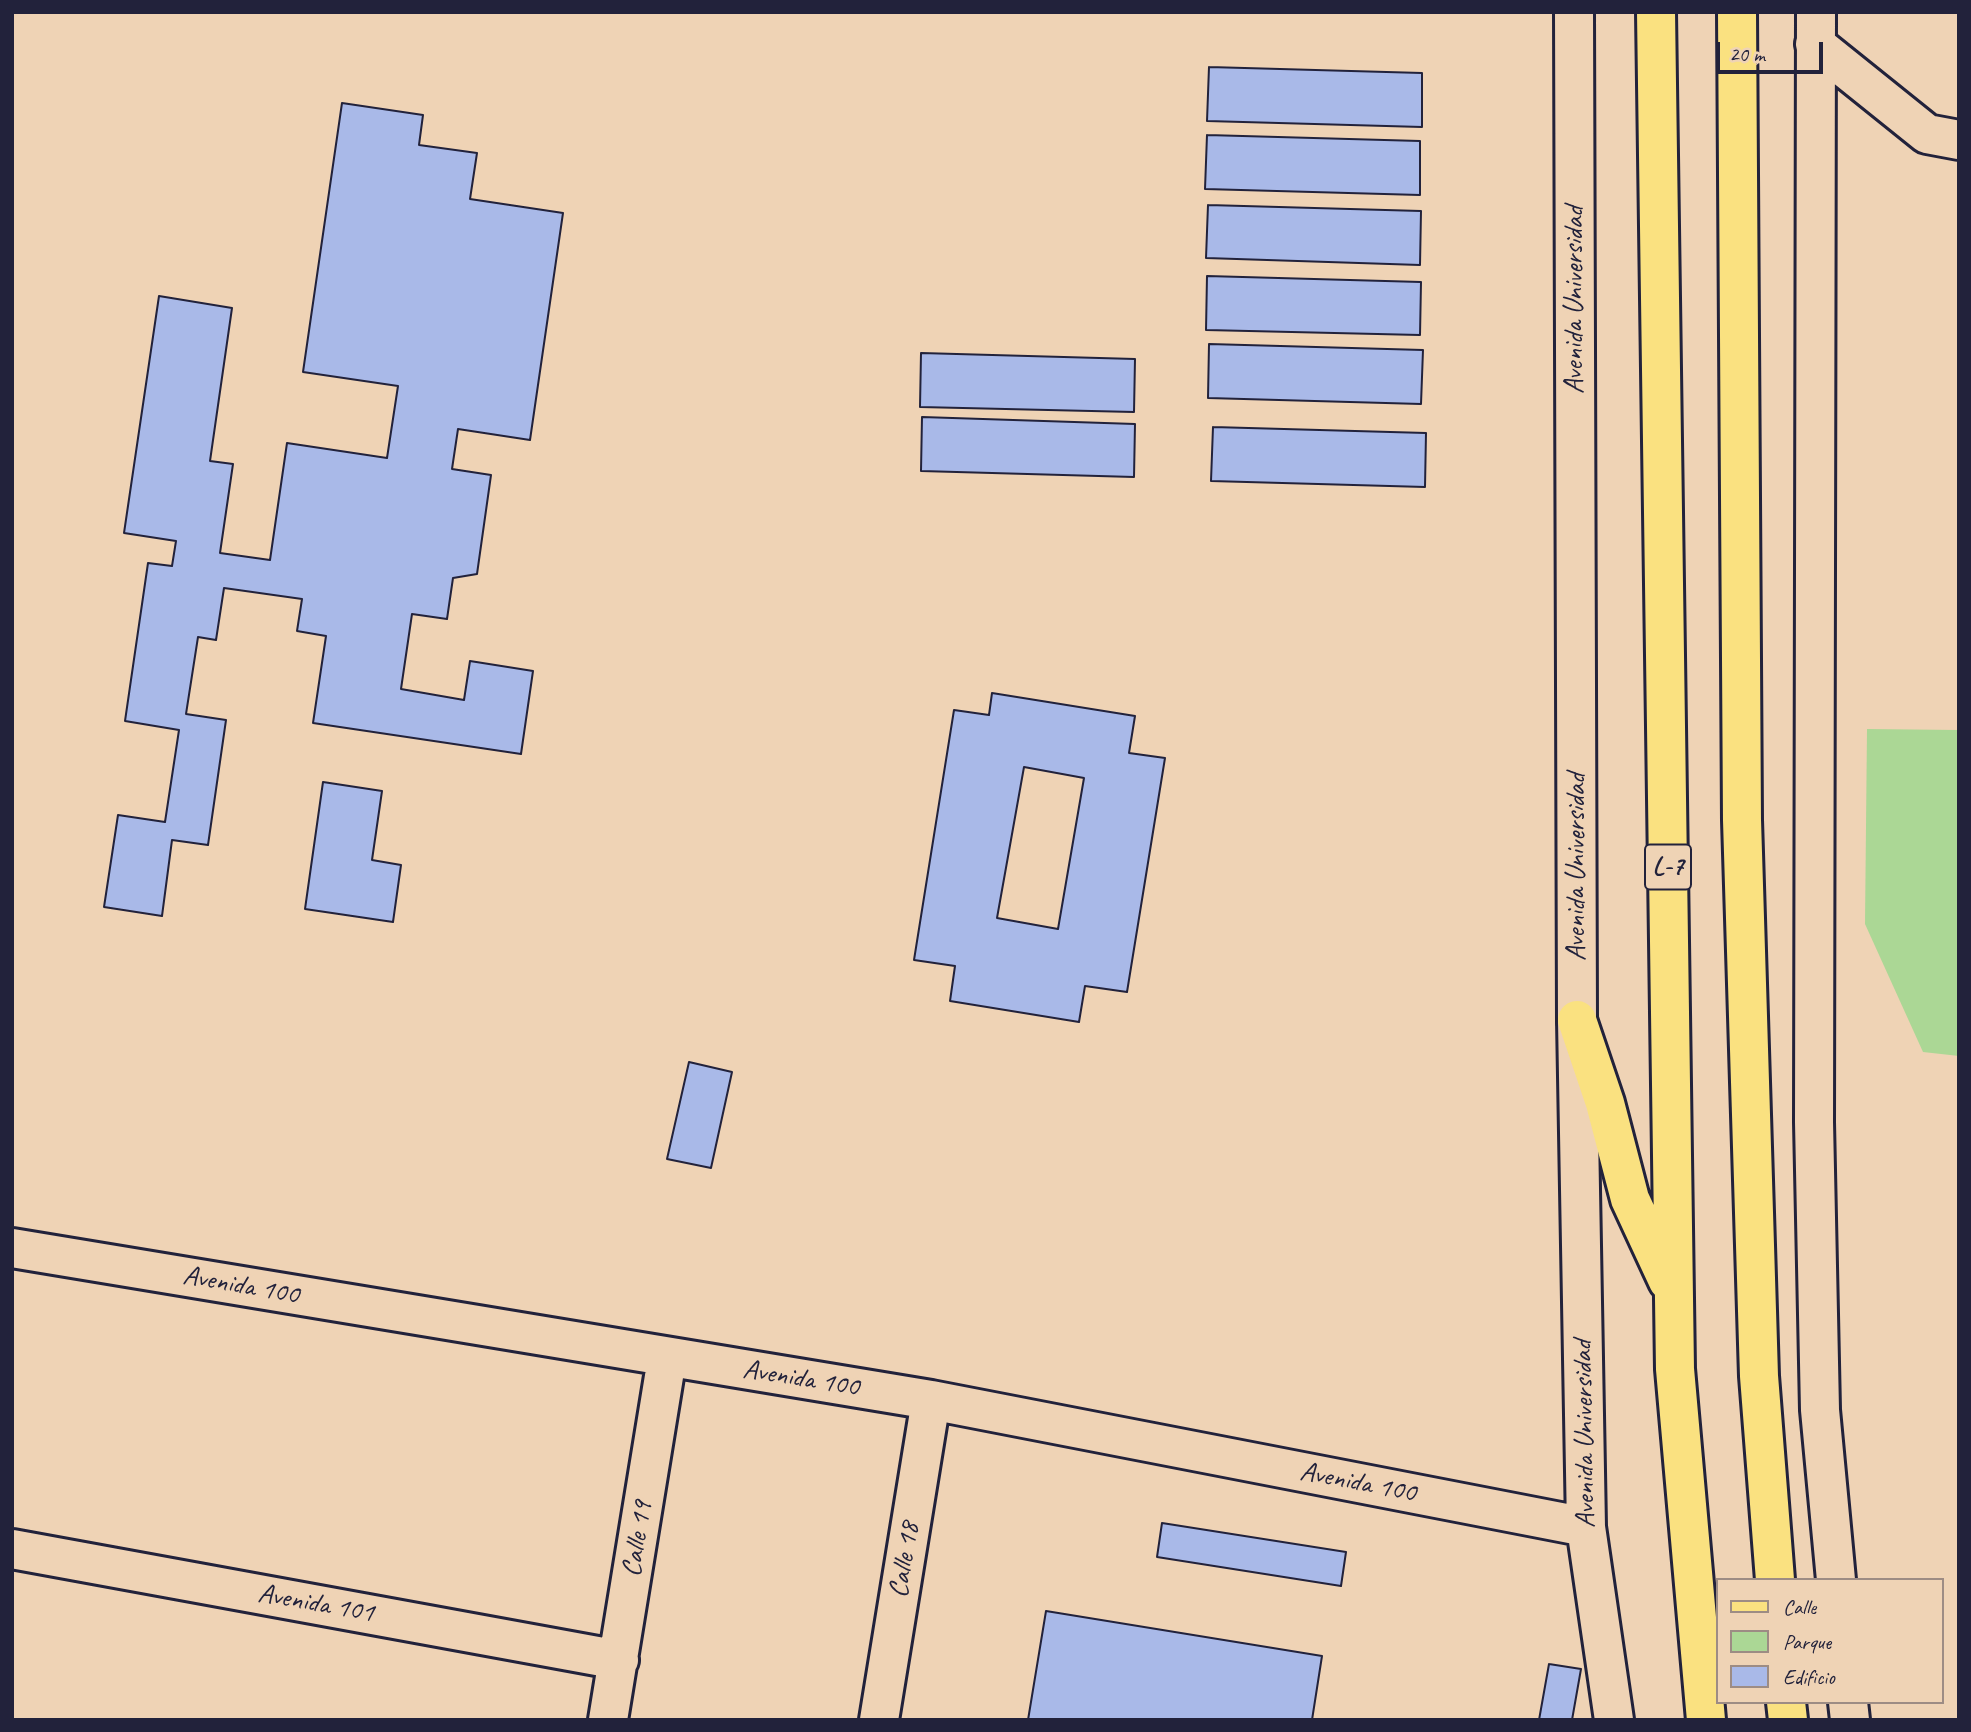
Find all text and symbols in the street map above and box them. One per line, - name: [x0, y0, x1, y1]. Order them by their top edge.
- scale bar: [1719, 28, 1826, 72]
- text: 20 m: [1729, 41, 1765, 67]
- street label: Avenida Universidad: [1558, 206, 1592, 394]
- street label: Avenida Universidad: [1560, 773, 1594, 961]
- road number: L-7: [1645, 845, 1691, 890]
- street label: Avenida 100: [180, 1259, 302, 1313]
- street label: Avenida Universidad: [1567, 1340, 1603, 1528]
- street label: Avenida 100: [741, 1353, 861, 1405]
- street label: Avenida 100: [1297, 1455, 1419, 1511]
- street label: Calle 19: [615, 1499, 661, 1579]
- street label: Calle 18: [882, 1520, 928, 1600]
- street label: Avenida 101: [255, 1577, 377, 1631]
- legend: [1716, 1578, 1943, 1704]
- text: Calle: [1783, 1594, 1816, 1620]
- text: Parque: [1783, 1629, 1831, 1655]
- text: Edificio: [1783, 1664, 1835, 1690]

